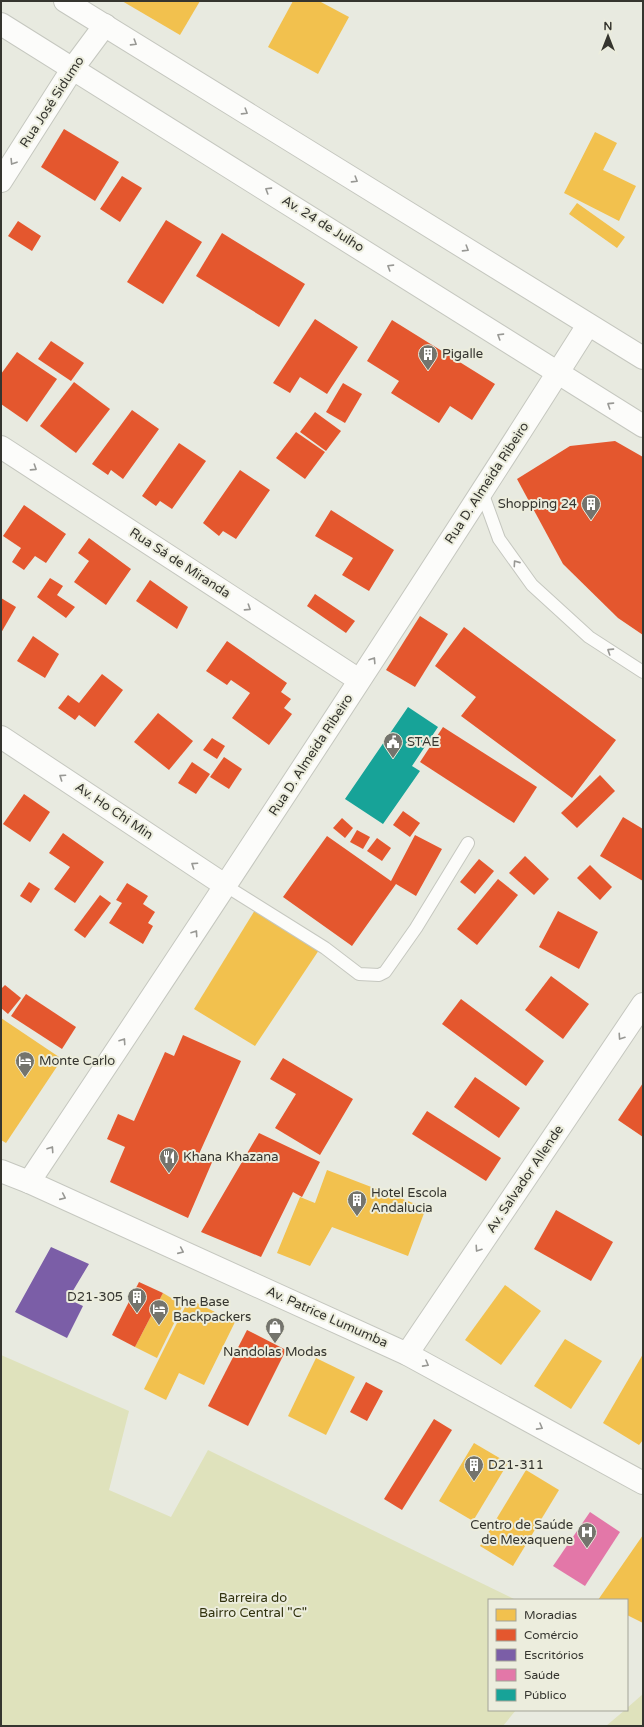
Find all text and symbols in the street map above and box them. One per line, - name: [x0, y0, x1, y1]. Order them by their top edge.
- north arrow: [588, 16, 628, 56]
- text: N: [604, 20, 612, 33]
- one-way arrow: [130, 38, 137, 46]
- street label: Rua José Sidumo: [16, 53, 88, 151]
- one-way arrow: [241, 107, 248, 114]
- one-way arrow: [10, 158, 18, 165]
- one-way arrow: [351, 176, 358, 183]
- one-way arrow: [265, 188, 272, 195]
- street label: Av. 24 de Julho: [279, 192, 367, 256]
- one-way arrow: [462, 244, 469, 252]
- one-way arrow: [387, 264, 394, 271]
- one-way arrow: [497, 333, 504, 340]
- building icon: Pigalle: [417, 343, 439, 371]
- place label: Pigalle: [442, 346, 483, 362]
- one-way arrow: [607, 402, 614, 410]
- street label: Rua D. Almeida Ribeiro: [442, 419, 533, 547]
- one-way arrow: [30, 463, 37, 471]
- building icon: Shopping 24: [580, 493, 602, 521]
- place label: Shopping 24: [498, 496, 577, 512]
- street label: Rua Sá de Miranda: [127, 524, 233, 602]
- one-way arrow: [514, 560, 521, 567]
- one-way arrow: [244, 603, 251, 610]
- one-way arrow: [607, 648, 614, 656]
- one-way arrow: [368, 657, 375, 664]
- street label: Rua D. Almeida Ribeiro: [266, 691, 357, 819]
- public building icon: STAE: [382, 731, 404, 759]
- place label: STAE: [407, 734, 440, 750]
- one-way arrow: [59, 774, 66, 782]
- street label: Av. Ho Chi Min: [72, 779, 156, 843]
- one-way arrow: [191, 862, 198, 869]
- one-way arrow: [190, 930, 198, 937]
- one-way arrow: [618, 1033, 626, 1040]
- one-way arrow: [118, 1038, 126, 1045]
- hotel icon: Monte Carlo: [14, 1050, 36, 1078]
- place label: Monte Carlo: [39, 1053, 115, 1069]
- street label: Av. Salvador Allende: [483, 1122, 567, 1236]
- restaurant icon: Khana Khazana: [158, 1146, 180, 1174]
- one-way arrow: [46, 1147, 53, 1154]
- place label: Khana Khazana: [183, 1149, 278, 1165]
- place label: Hotel Escola Andalucia: [371, 1185, 447, 1216]
- building icon: Hotel Escola Andalucia: [346, 1189, 368, 1217]
- one-way arrow: [58, 1192, 66, 1200]
- one-way arrow: [475, 1245, 483, 1252]
- one-way arrow: [177, 1246, 184, 1254]
- street label: Av. Patrice Lumumba: [264, 1283, 390, 1351]
- building icon: D21-305: [126, 1286, 148, 1314]
- place label: D21-305: [67, 1289, 123, 1305]
- place label: The Base Backpackers: [173, 1294, 251, 1325]
- hotel icon: The Base Backpackers: [148, 1298, 170, 1326]
- shop icon: Nandolas Modas: [264, 1316, 286, 1344]
- place label: Nandolas Modas: [223, 1344, 327, 1360]
- one-way arrow: [422, 1360, 429, 1367]
- one-way arrow: [536, 1422, 543, 1429]
- building icon: D21-311: [463, 1454, 485, 1482]
- place label: D21-311: [488, 1457, 544, 1473]
- place label: Centro de Saúde de Mexaquene: [470, 1517, 573, 1548]
- hospital icon: Centro de Saúde de Mexaquene: [576, 1521, 598, 1549]
- park label: Barreira do Bairro Central "C": [199, 1590, 307, 1621]
- legend: [488, 1599, 628, 1711]
- text: Moradias: [524, 1608, 577, 1622]
- text: Comércio: [524, 1628, 578, 1642]
- text: Escritórios: [524, 1648, 584, 1662]
- text: Saúde: [524, 1668, 560, 1682]
- text: Público: [524, 1688, 566, 1702]

